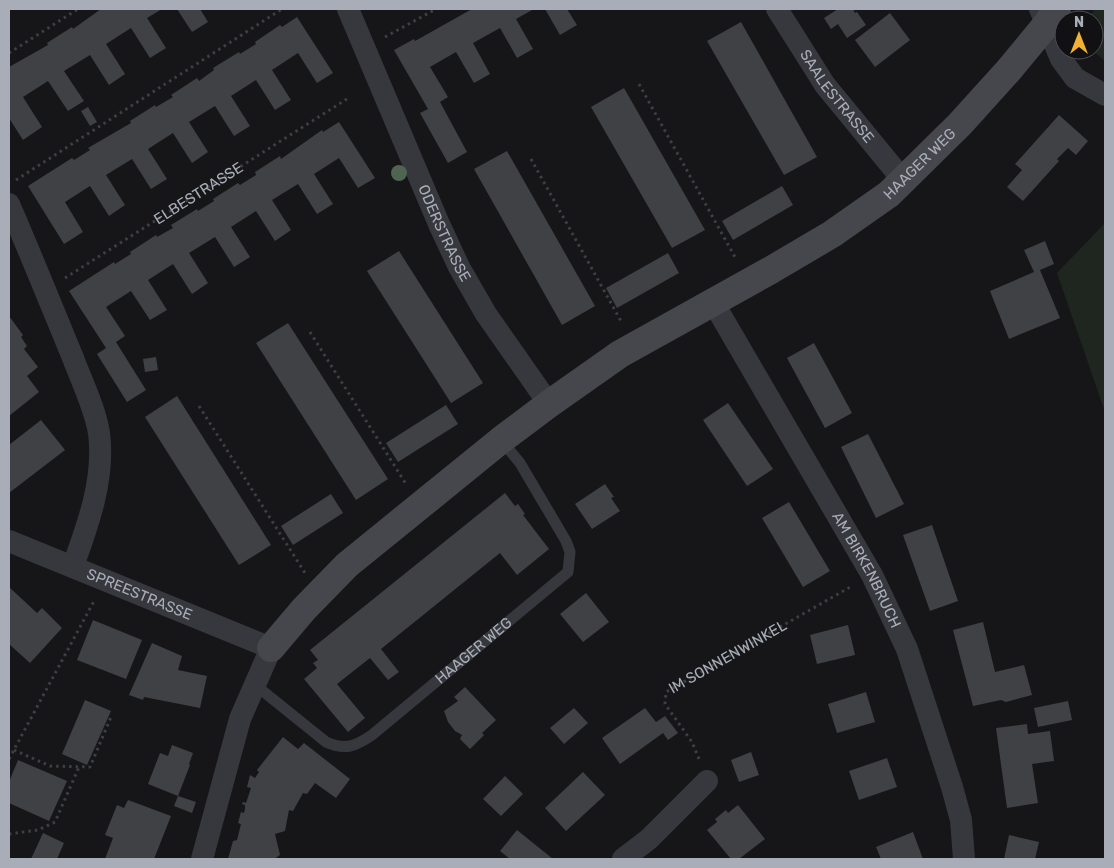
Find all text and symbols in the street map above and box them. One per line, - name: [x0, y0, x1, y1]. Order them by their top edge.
- north arrow: [1054, 10, 1104, 60]
- text: N: [1074, 14, 1084, 31]
- street label: SAALESTRASSE: [796, 46, 878, 147]
- street label: HAAGER WEG: [880, 124, 960, 203]
- street label: ELBESTRASSE: [150, 158, 246, 228]
- street label: ODERSTRASSE: [414, 182, 475, 285]
- street label: AM BIRKENBRUCH: [828, 509, 905, 631]
- street label: SPREESTRASSE: [84, 565, 195, 624]
- street label: HAAGER WEG: [431, 613, 516, 688]
- street label: IM SONNENWINKEL: [666, 616, 790, 698]

